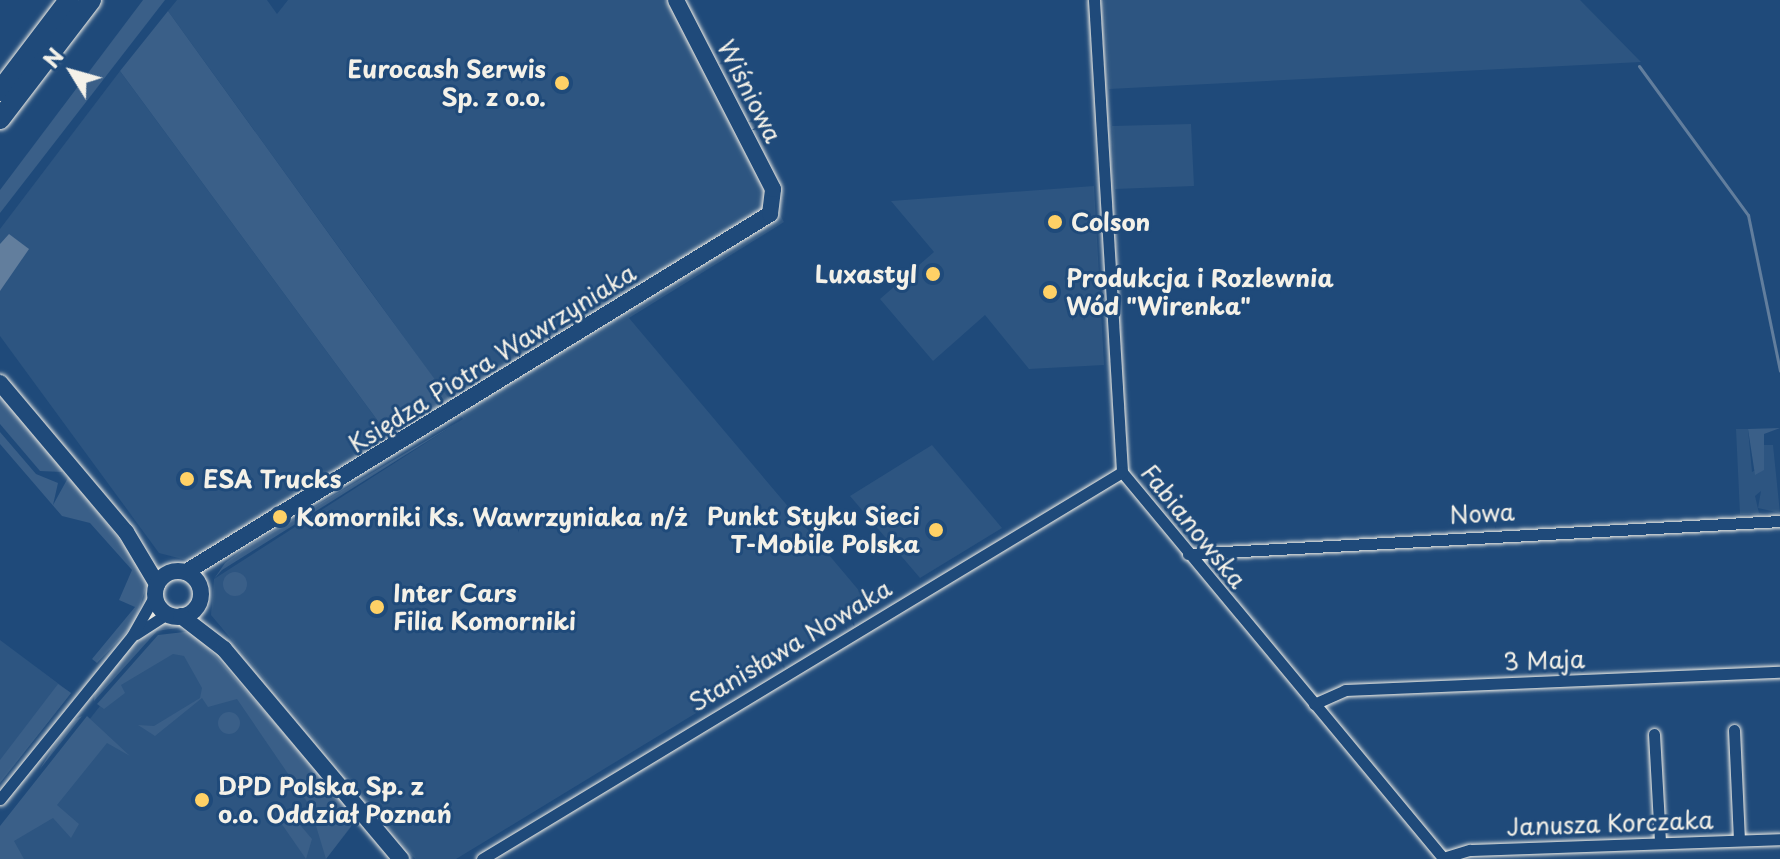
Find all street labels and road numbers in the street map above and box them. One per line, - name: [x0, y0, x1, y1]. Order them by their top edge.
- street label: Wiśniowa: [712, 35, 788, 147]
- street label: Księdza Piotra Wawrzyniaka: [344, 258, 640, 458]
- street label: Fabianowska: [1135, 458, 1253, 594]
- street label: Nowa: [1449, 497, 1515, 529]
- street label: Stanisława Nowaka: [684, 573, 896, 717]
- street label: 3 Maja: [1502, 644, 1586, 676]
- street label: Janusza Korczaka: [1505, 805, 1715, 841]

